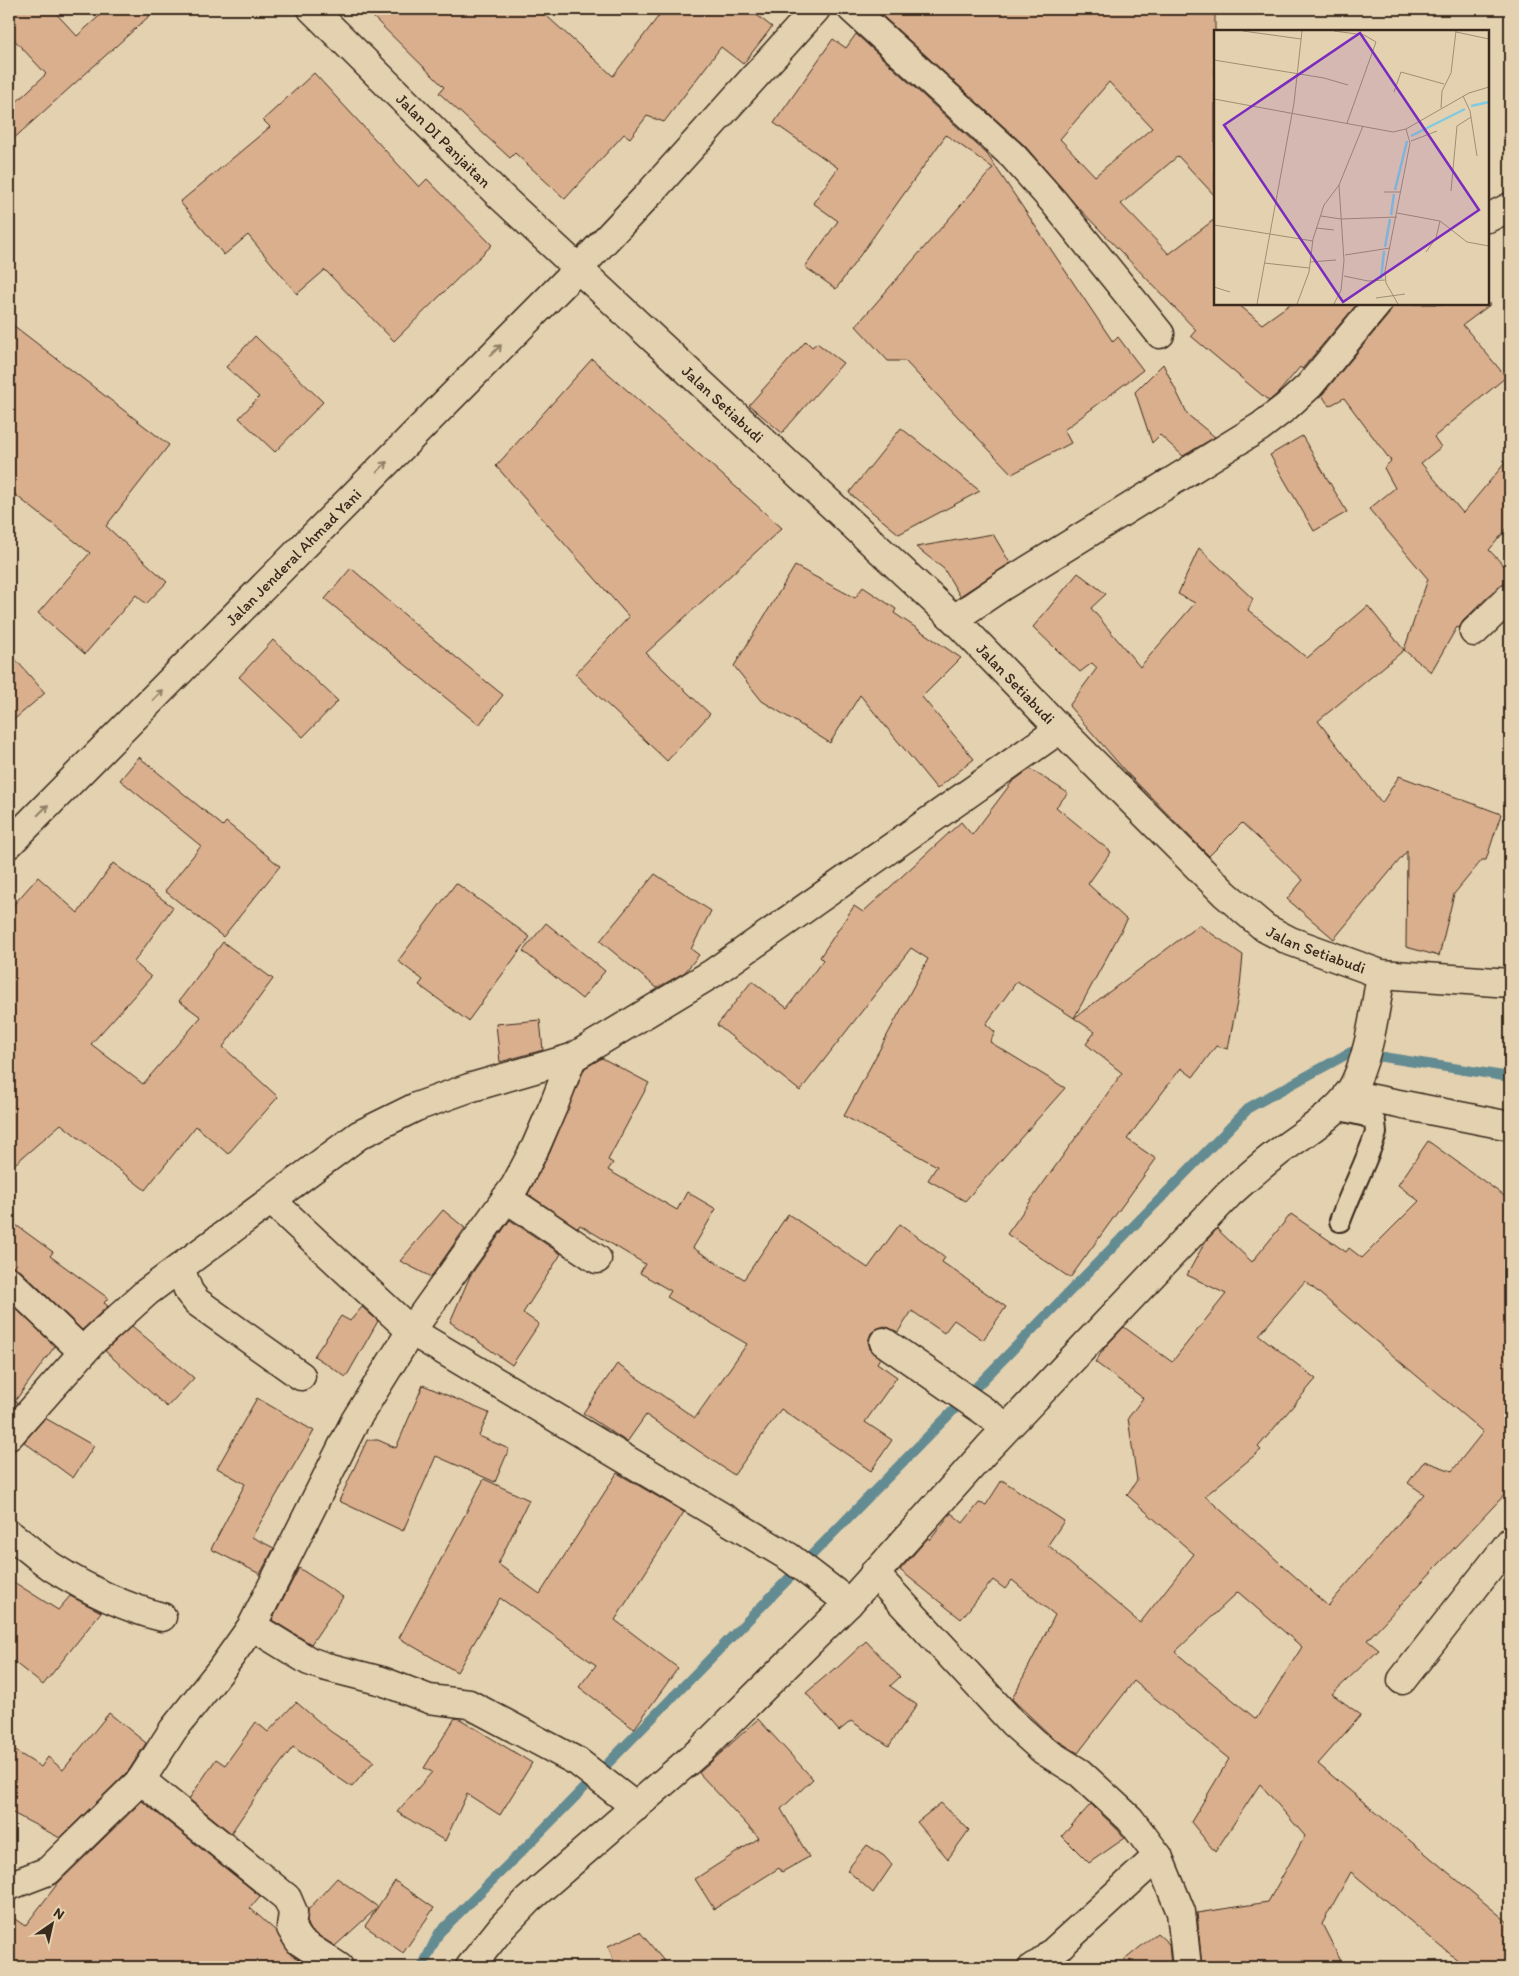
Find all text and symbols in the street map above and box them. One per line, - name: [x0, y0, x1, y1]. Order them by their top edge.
- inset map: [1214, 30, 1489, 305]
- street label: Jalan DI Panjaitan: [392, 89, 495, 192]
- one-way arrow: [490, 344, 502, 357]
- street label: Jalan Setiabudi: [678, 361, 768, 447]
- one-way arrow: [376, 460, 388, 473]
- street label: Jalan Jenderal Ahmad Yani: [222, 485, 365, 630]
- street label: Jalan Setiabudi: [972, 639, 1059, 728]
- one-way arrow: [152, 688, 164, 701]
- one-way arrow: [37, 804, 49, 816]
- street label: Jalan Setiabudi: [1263, 921, 1368, 978]
- north arrow: [28, 1898, 78, 1948]
- text: N: [50, 1904, 68, 1923]

